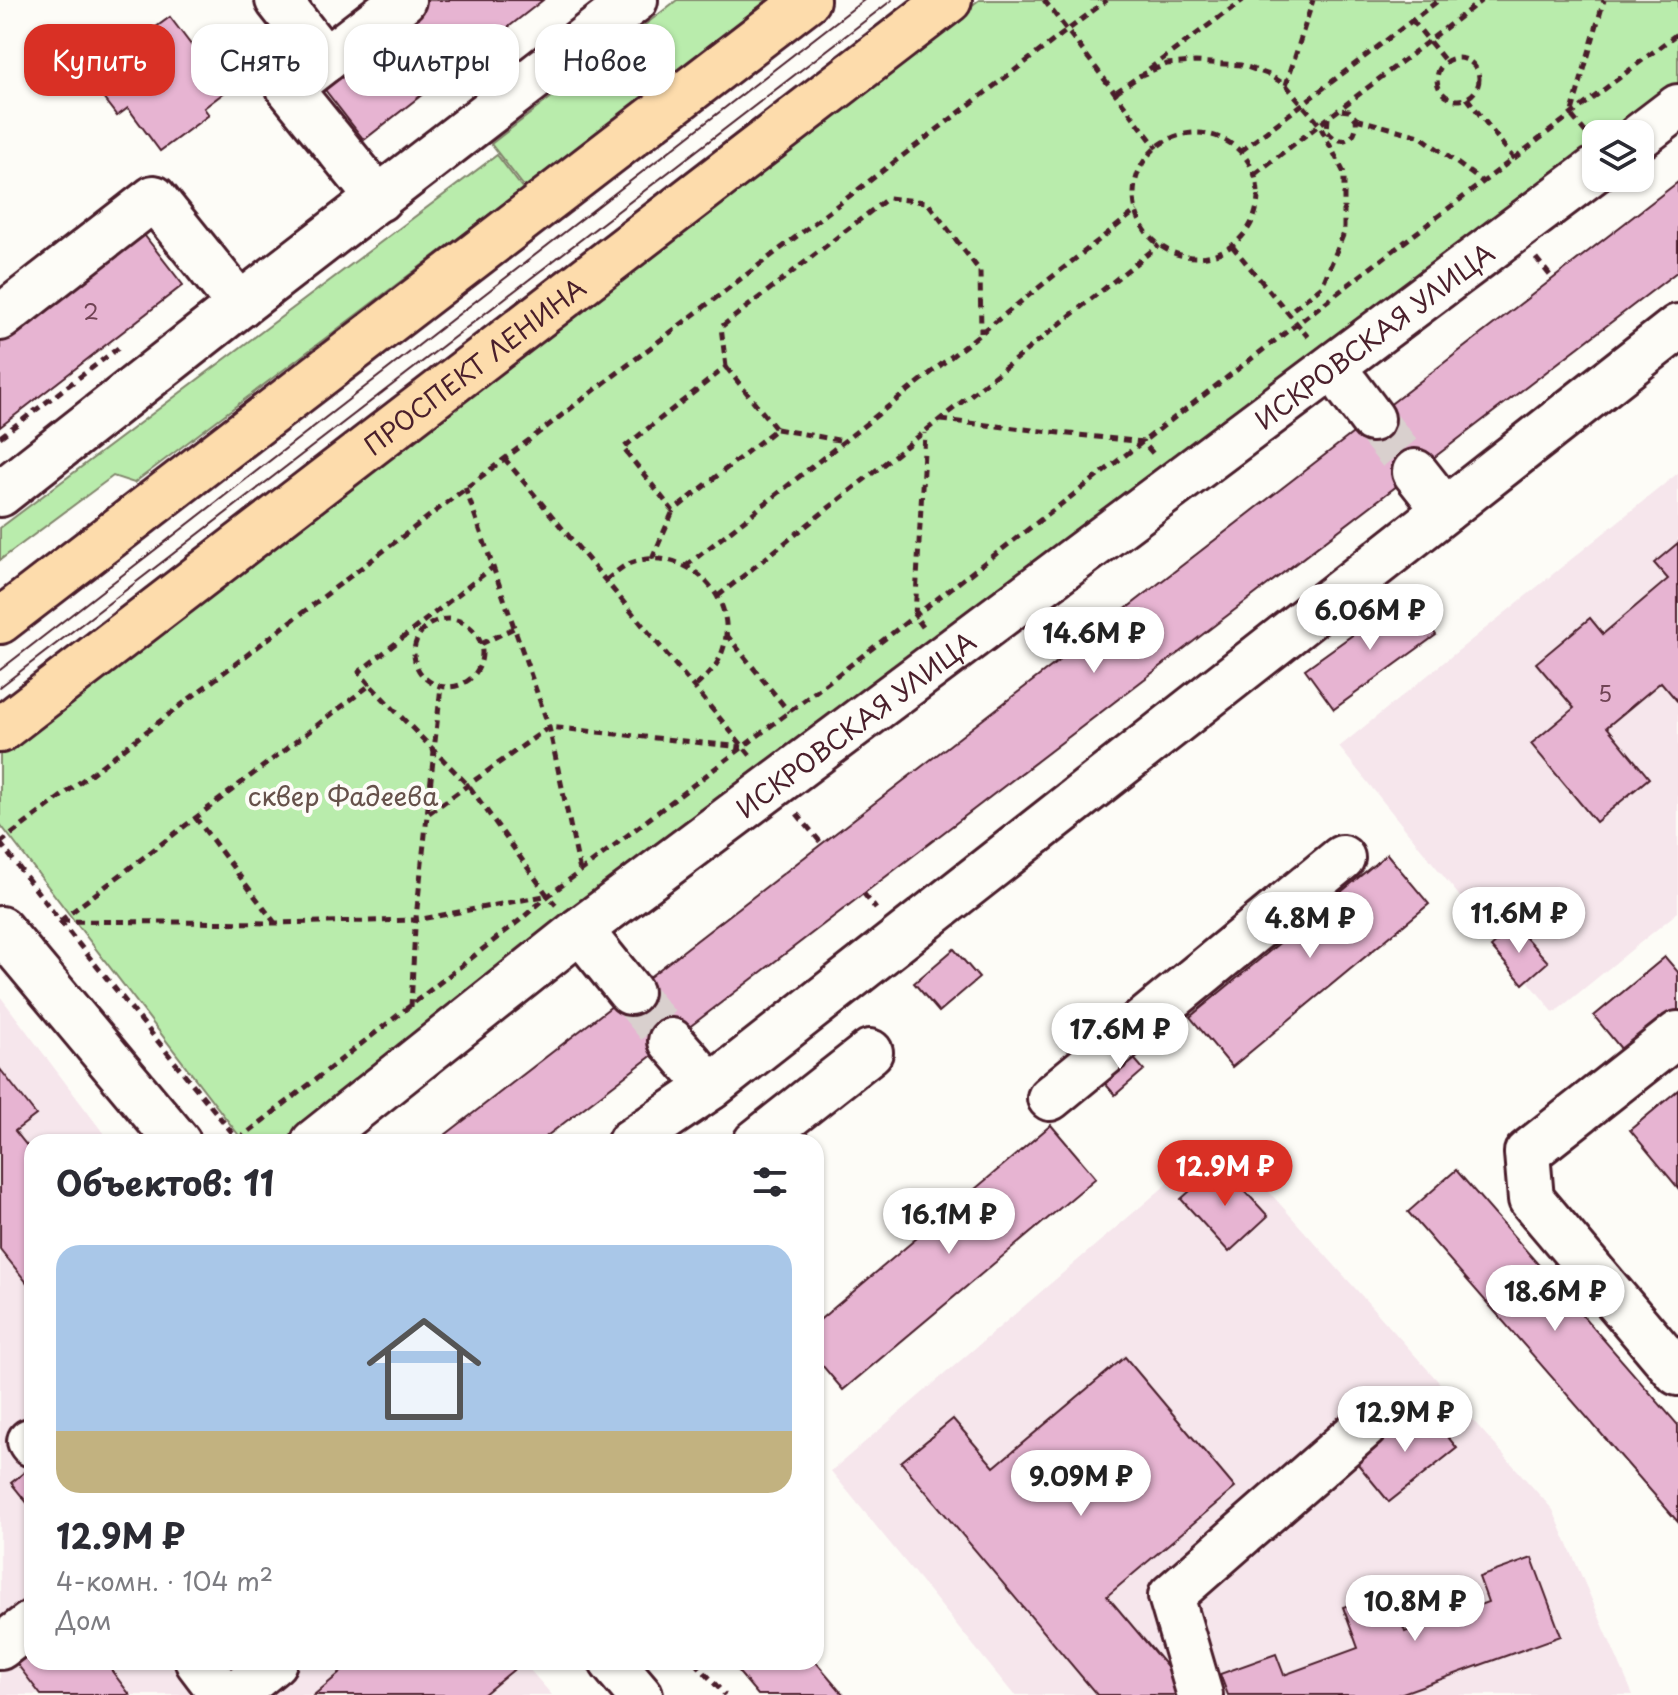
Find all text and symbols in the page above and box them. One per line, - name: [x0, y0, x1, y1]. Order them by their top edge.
- chip: Купить: [24, 24, 175, 96]
- chip: Снять: [191, 24, 328, 96]
- chip: Фильтры: [344, 24, 519, 96]
- chip: Новое: [535, 24, 675, 96]
- map controls: [1582, 120, 1654, 192]
- button: layers: [1582, 120, 1654, 192]
- street label: ИСКРОВСКАЯ УЛИЦА: [1246, 233, 1502, 438]
- street label: ПРОСПЕКТ ЛЕНИНА: [355, 267, 593, 463]
- house number: 2: [83, 294, 99, 327]
- pin: 6.06M ₽: [1296, 584, 1444, 652]
- text: 6.06M ₽: [1315, 590, 1425, 629]
- pin: 14.6M ₽: [1020, 607, 1168, 675]
- text: 14.6M ₽: [1042, 613, 1146, 652]
- street label: ИСКРОВСКАЯ УЛИЦА: [727, 621, 983, 827]
- house number: 5: [1598, 676, 1612, 709]
- park label: сквер Фадеева: [248, 776, 439, 815]
- pin: 11.6M ₽: [1445, 887, 1593, 955]
- pin: 4.8M ₽: [1245, 892, 1375, 960]
- text: 11.6M ₽: [1470, 893, 1568, 932]
- text: 4.8M ₽: [1265, 898, 1355, 937]
- pin: 17.6M ₽: [1046, 1003, 1194, 1071]
- text: 17.6M ₽: [1069, 1009, 1171, 1048]
- pin: 12.9M ₽: [1151, 1140, 1299, 1208]
- text: 12.9M ₽: [1176, 1146, 1274, 1185]
- text: Объектов: 11: [56, 1156, 274, 1208]
- icon: filters: [748, 1160, 792, 1204]
- pin: 16.1M ₽: [875, 1188, 1023, 1256]
- text: 16.1M ₽: [901, 1194, 997, 1233]
- pin: 18.6M ₽: [1481, 1265, 1629, 1333]
- text: 18.6M ₽: [1504, 1271, 1606, 1310]
- icon: home: [352, 1297, 496, 1441]
- pin: 12.9M ₽: [1331, 1386, 1479, 1454]
- text: 12.9M ₽: [1356, 1392, 1454, 1431]
- pin: 9.09M ₽: [1007, 1450, 1155, 1518]
- text: 9.09M ₽: [1029, 1456, 1133, 1495]
- text: 12.9M ₽: [56, 1509, 185, 1561]
- text: 4-комн. · 104 m²: [56, 1561, 273, 1600]
- pin: 10.8M ₽: [1341, 1575, 1489, 1643]
- text: 10.8M ₽: [1364, 1581, 1466, 1620]
- text: Дом: [56, 1600, 112, 1639]

